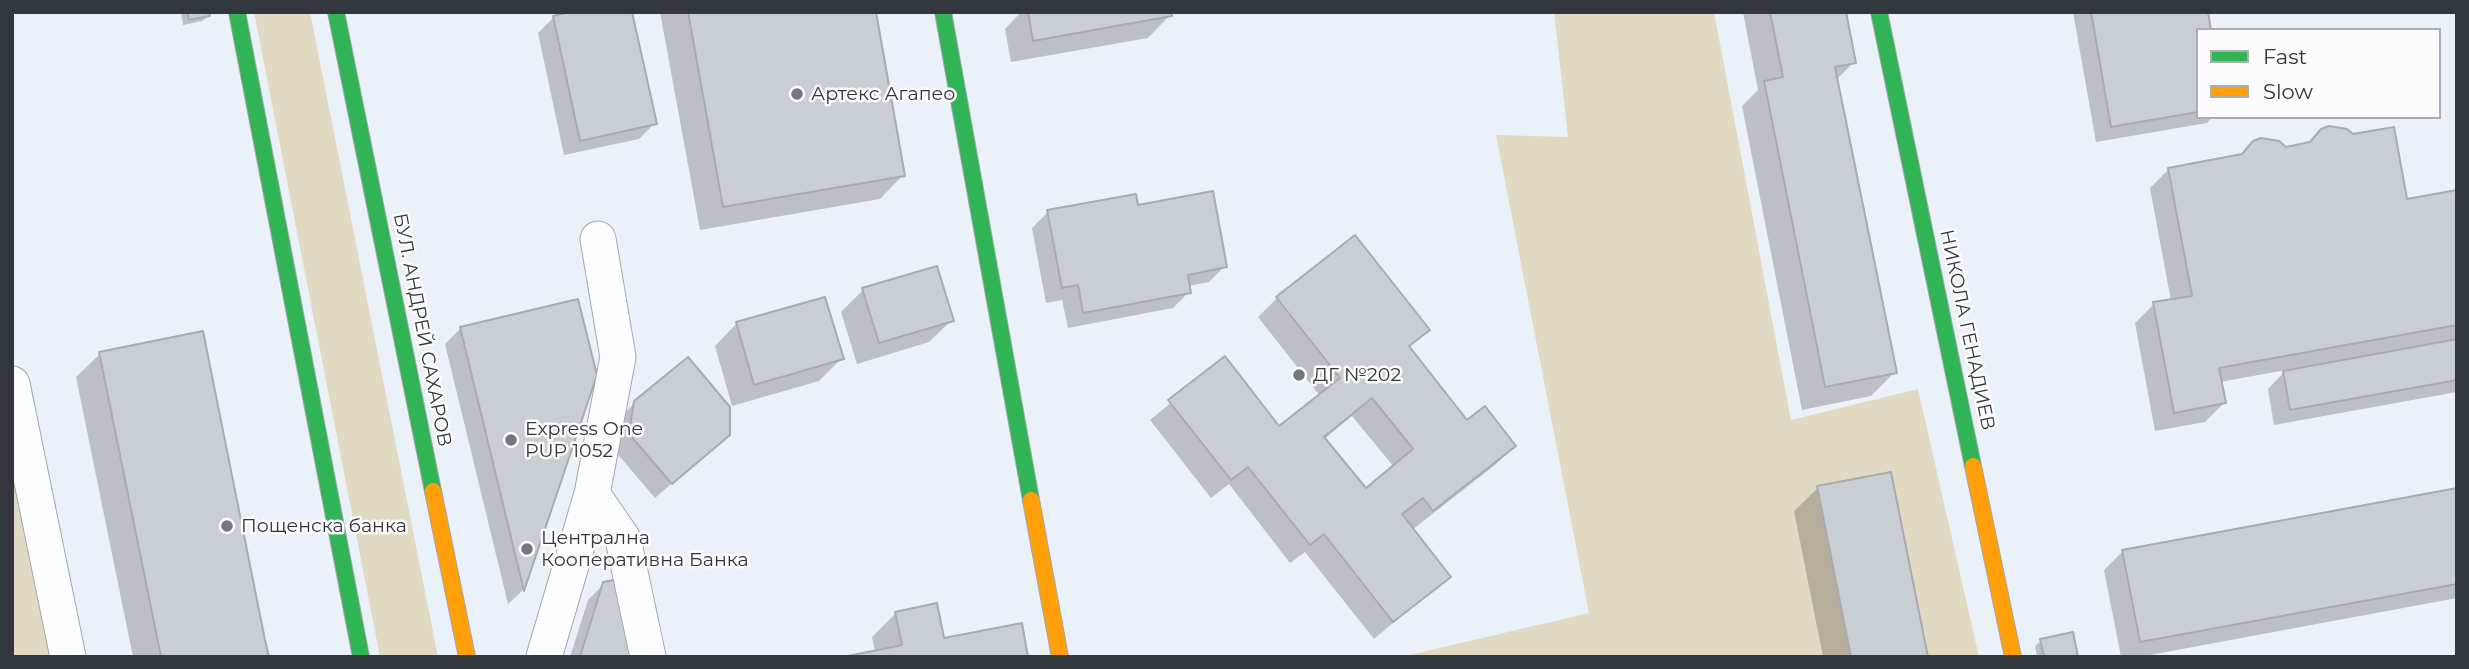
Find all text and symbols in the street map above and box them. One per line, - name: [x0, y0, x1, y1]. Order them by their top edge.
- legend: [2196, 28, 2441, 119]
- text: Fast: [2263, 44, 2307, 69]
- text: Slow: [2263, 79, 2313, 104]
- place label: Артекс Агапео: [811, 83, 955, 105]
- marker: Артекс Агапео: [789, 86, 805, 102]
- street label: БУЛ. АНДРЕЙ САХАРОВ: [388, 211, 456, 449]
- street label: НИКОЛА ГЕНАДИЕВ: [1935, 228, 1999, 432]
- place label: ДГ №202: [1313, 364, 1401, 386]
- marker: ДГ №202: [1291, 367, 1307, 383]
- place label: Express One PUP 1052: [525, 418, 643, 462]
- marker: Express One PUP 1052: [503, 432, 519, 448]
- place label: Пощенска банка: [241, 515, 407, 537]
- marker: Пощенска банка: [219, 518, 235, 534]
- place label: Централна Кооперативна Банка: [541, 527, 749, 571]
- marker: Централна Кооперативна Банка: [519, 541, 535, 557]

